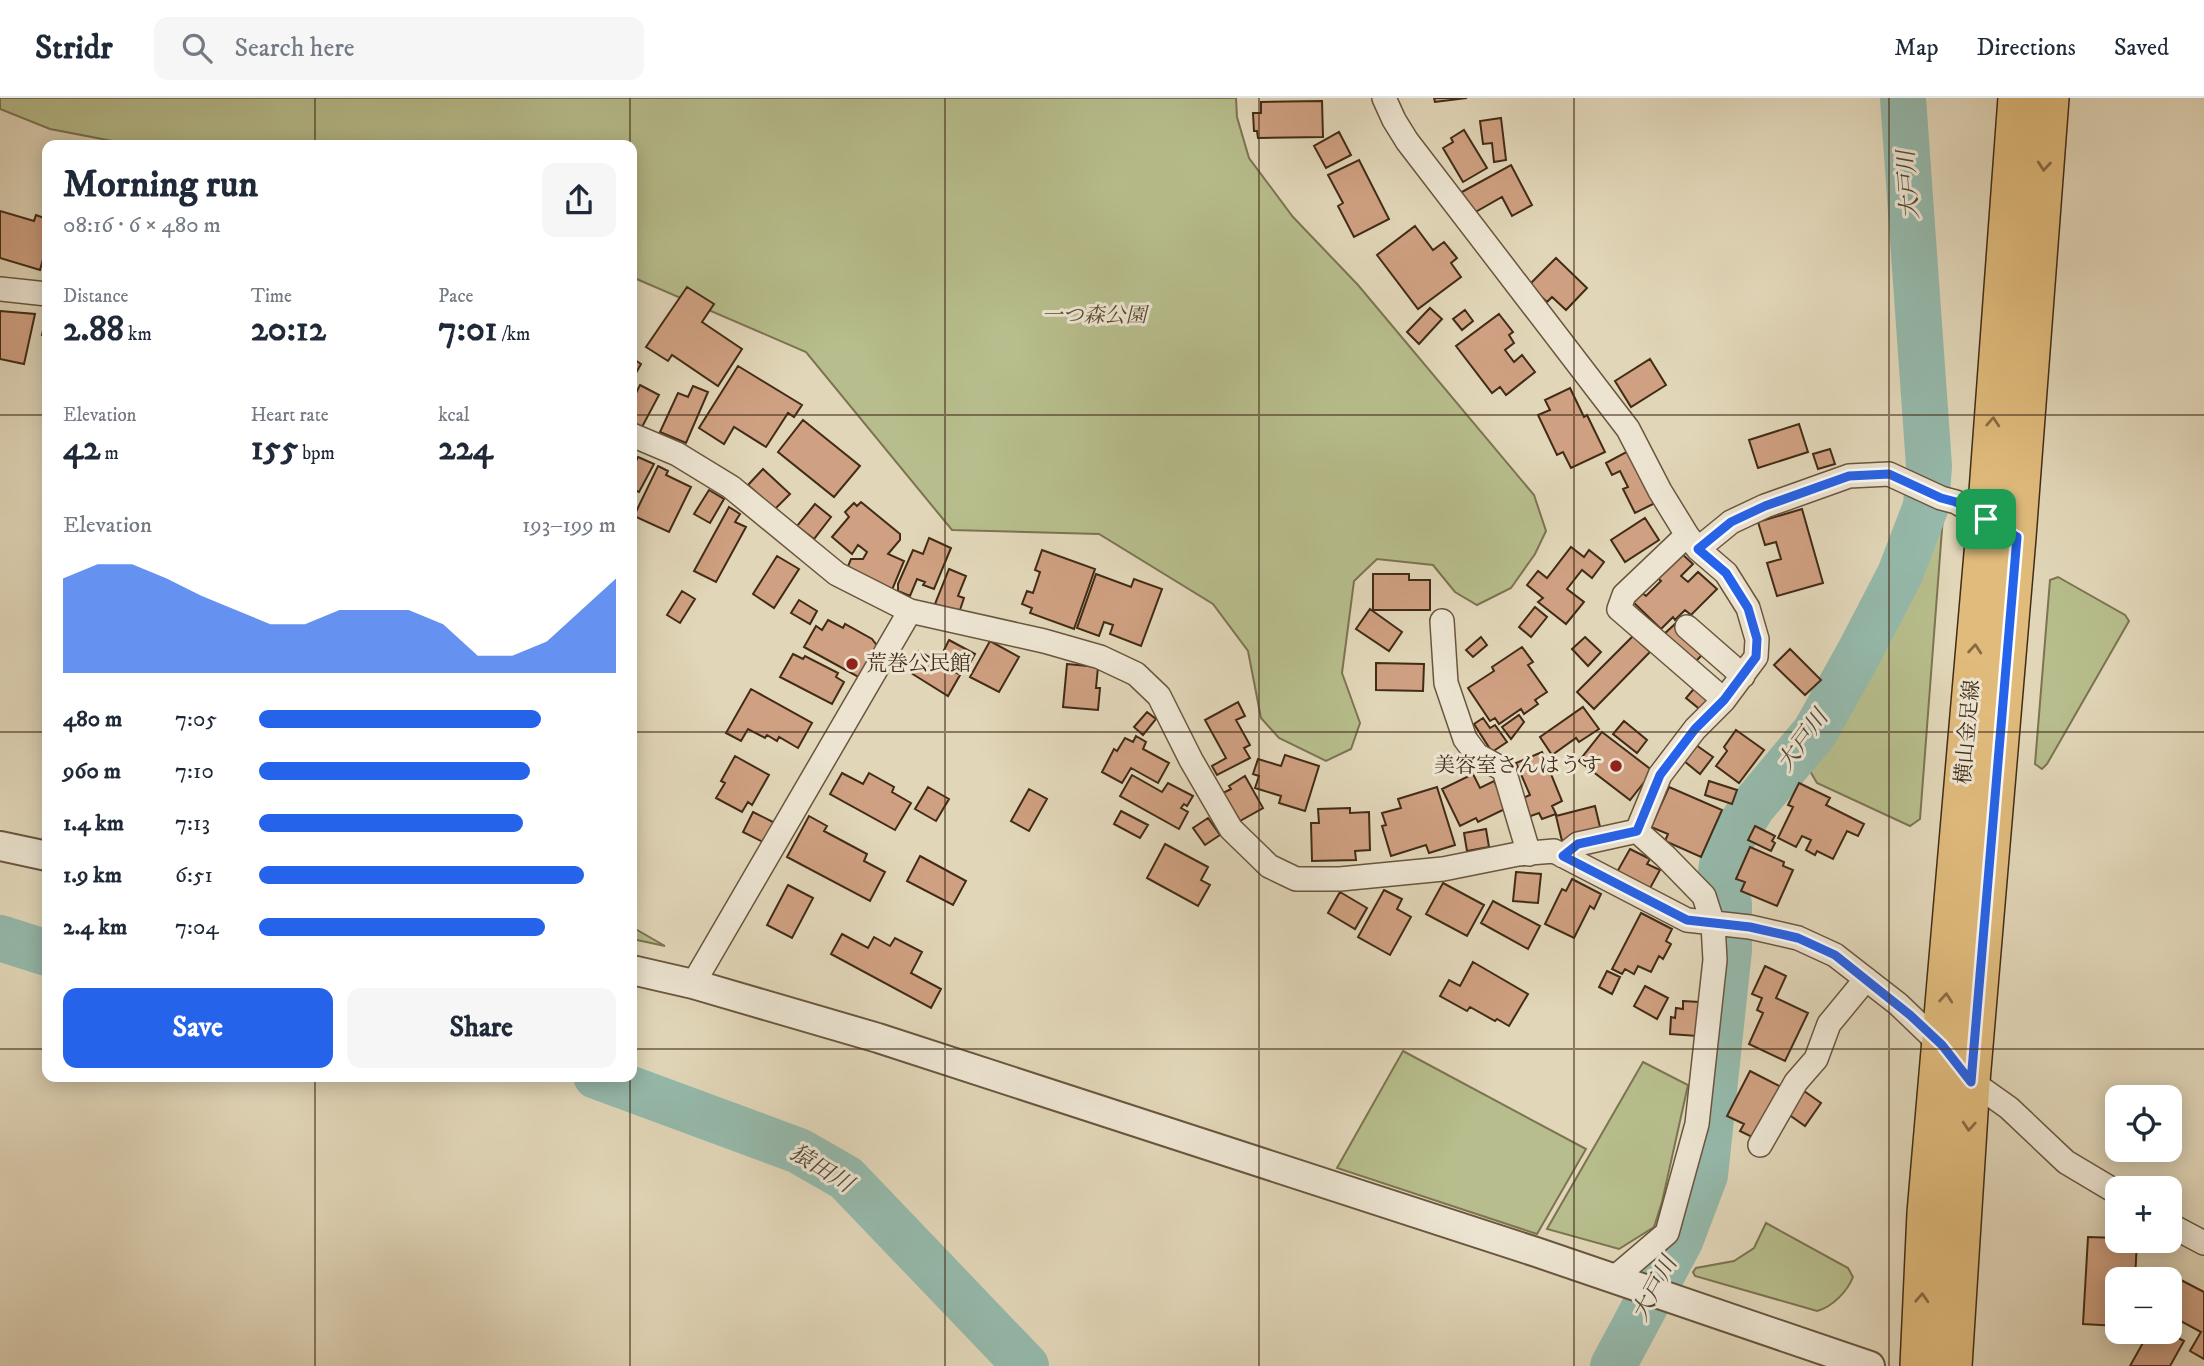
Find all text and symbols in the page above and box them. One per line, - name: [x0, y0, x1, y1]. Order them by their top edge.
- search box: [154, 17, 644, 80]
- text: Stridr: [35, 28, 112, 69]
- icon: search: [178, 29, 216, 67]
- text: Search here: [234, 32, 355, 65]
- text: Map: [1894, 33, 1939, 63]
- text: Directions: [1977, 33, 2076, 63]
- text: Saved: [2114, 33, 2169, 63]
- water label: 大戸川: [1892, 147, 1926, 220]
- text: Morning run: [63, 161, 258, 209]
- one-way arrow: [2037, 161, 2052, 172]
- button: share: [542, 163, 616, 237]
- text: 08:16 · 6 × 480 m: [63, 211, 221, 240]
- text: Distance: [63, 285, 128, 308]
- text: Time: [251, 285, 292, 308]
- text: Pace: [438, 285, 473, 308]
- park label: 一つ森公園: [1042, 303, 1149, 329]
- text: 2.88: [63, 308, 124, 352]
- text: 20:12: [251, 308, 326, 352]
- text: 7:01: [438, 308, 497, 352]
- text: km: [124, 323, 152, 346]
- text: /km: [497, 323, 530, 346]
- text: Elevation: [63, 404, 137, 427]
- text: Heart rate: [251, 404, 329, 427]
- text: kcal: [438, 404, 470, 427]
- one-way arrow: [1985, 417, 2000, 428]
- text: 42: [63, 427, 100, 471]
- text: 155: [251, 427, 298, 471]
- text: 224: [438, 427, 493, 471]
- text: m: [100, 442, 119, 465]
- text: bpm: [298, 442, 335, 465]
- pin: [1956, 489, 2016, 549]
- icon: arrive: [1967, 500, 2005, 538]
- text: Elevation: [63, 511, 152, 540]
- text: 193–199 m: [522, 511, 616, 540]
- one-way arrow: [1967, 643, 1982, 654]
- place label: 荒巻公民館: [866, 651, 971, 677]
- marker: 荒巻公民館: [844, 656, 860, 672]
- street label: 横山金足線: [1950, 679, 1986, 785]
- water label: 大戸川: [1771, 702, 1837, 777]
- text: 480 m: [63, 705, 122, 734]
- text: 7:05: [175, 705, 217, 734]
- place label: 美容室さんはうす: [1434, 753, 1602, 779]
- text: 960 m: [63, 757, 121, 786]
- text: 7:10: [175, 757, 214, 786]
- marker: 美容室さんはうす: [1608, 758, 1624, 774]
- text: 1.4 km: [63, 809, 124, 838]
- text: 7:13: [175, 809, 210, 838]
- text: 1.9 km: [63, 861, 122, 890]
- text: 6:51: [175, 861, 213, 890]
- text: 2.4 km: [63, 913, 127, 942]
- text: 7:04: [175, 913, 219, 942]
- button: Save: [63, 988, 333, 1068]
- button: Share: [347, 988, 616, 1068]
- one-way arrow: [1938, 992, 1953, 1003]
- map controls: [2105, 1085, 2182, 1344]
- button: locate: [2105, 1085, 2182, 1162]
- one-way arrow: [1961, 1120, 1976, 1131]
- water label: 猿田川: [784, 1138, 860, 1201]
- button: +: [2105, 1176, 2182, 1253]
- water label: 大戸川: [1626, 1249, 1685, 1326]
- button: −: [2105, 1267, 2182, 1344]
- one-way arrow: [1914, 1292, 1929, 1303]

